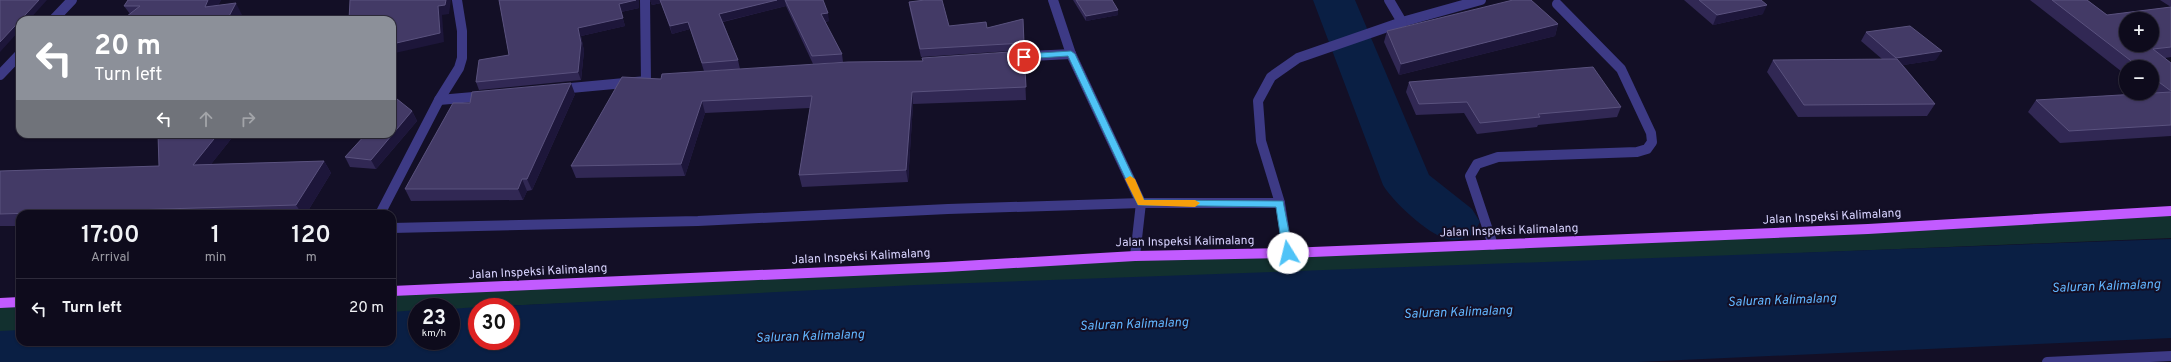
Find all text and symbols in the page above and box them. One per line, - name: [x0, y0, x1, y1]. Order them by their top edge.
- map controls: [2119, 12, 2159, 100]
- button: +: [2119, 12, 2159, 52]
- text: 20 m: [94, 29, 161, 65]
- icon: left: [28, 32, 80, 84]
- pin: [1007, 40, 1041, 74]
- icon: arrive: [1013, 46, 1035, 68]
- button: −: [2119, 60, 2159, 100]
- text: Turn left: [94, 64, 162, 87]
- icon: left: [153, 108, 175, 130]
- icon: ahead: [195, 108, 217, 130]
- icon: right: [237, 108, 259, 130]
- street label: Jalan Inspeksi Kalimalang: [1762, 205, 1902, 229]
- text: 17:00: [81, 221, 140, 251]
- text: 1: [211, 221, 220, 251]
- text: 120: [291, 221, 331, 251]
- street label: Jalan Inspeksi Kalimalang: [1439, 221, 1579, 241]
- position arrow: [1267, 232, 1309, 274]
- street label: Jalan Inspeksi Kalimalang: [1115, 233, 1255, 251]
- street label: Jalan Inspeksi Kalimalang: [791, 245, 931, 269]
- text: Arrival: [91, 250, 130, 266]
- text: min: [205, 250, 226, 266]
- text: m: [306, 250, 317, 266]
- street label: Jalan Inspeksi Kalimalang: [468, 260, 608, 284]
- water label: Saluran Kalimalang: [2051, 277, 2162, 297]
- water label: Saluran Kalimalang: [1727, 291, 1838, 311]
- icon: left: [28, 298, 50, 320]
- speed limit sign: 30: [468, 298, 520, 350]
- text: Turn left: [62, 299, 122, 318]
- text: 20 m: [349, 299, 384, 318]
- water label: Saluran Kalimalang: [1403, 303, 1514, 323]
- text: 23: [422, 306, 446, 332]
- water label: Saluran Kalimalang: [1079, 315, 1190, 335]
- text: km/h: [422, 327, 446, 340]
- water label: Saluran Kalimalang: [755, 327, 866, 347]

